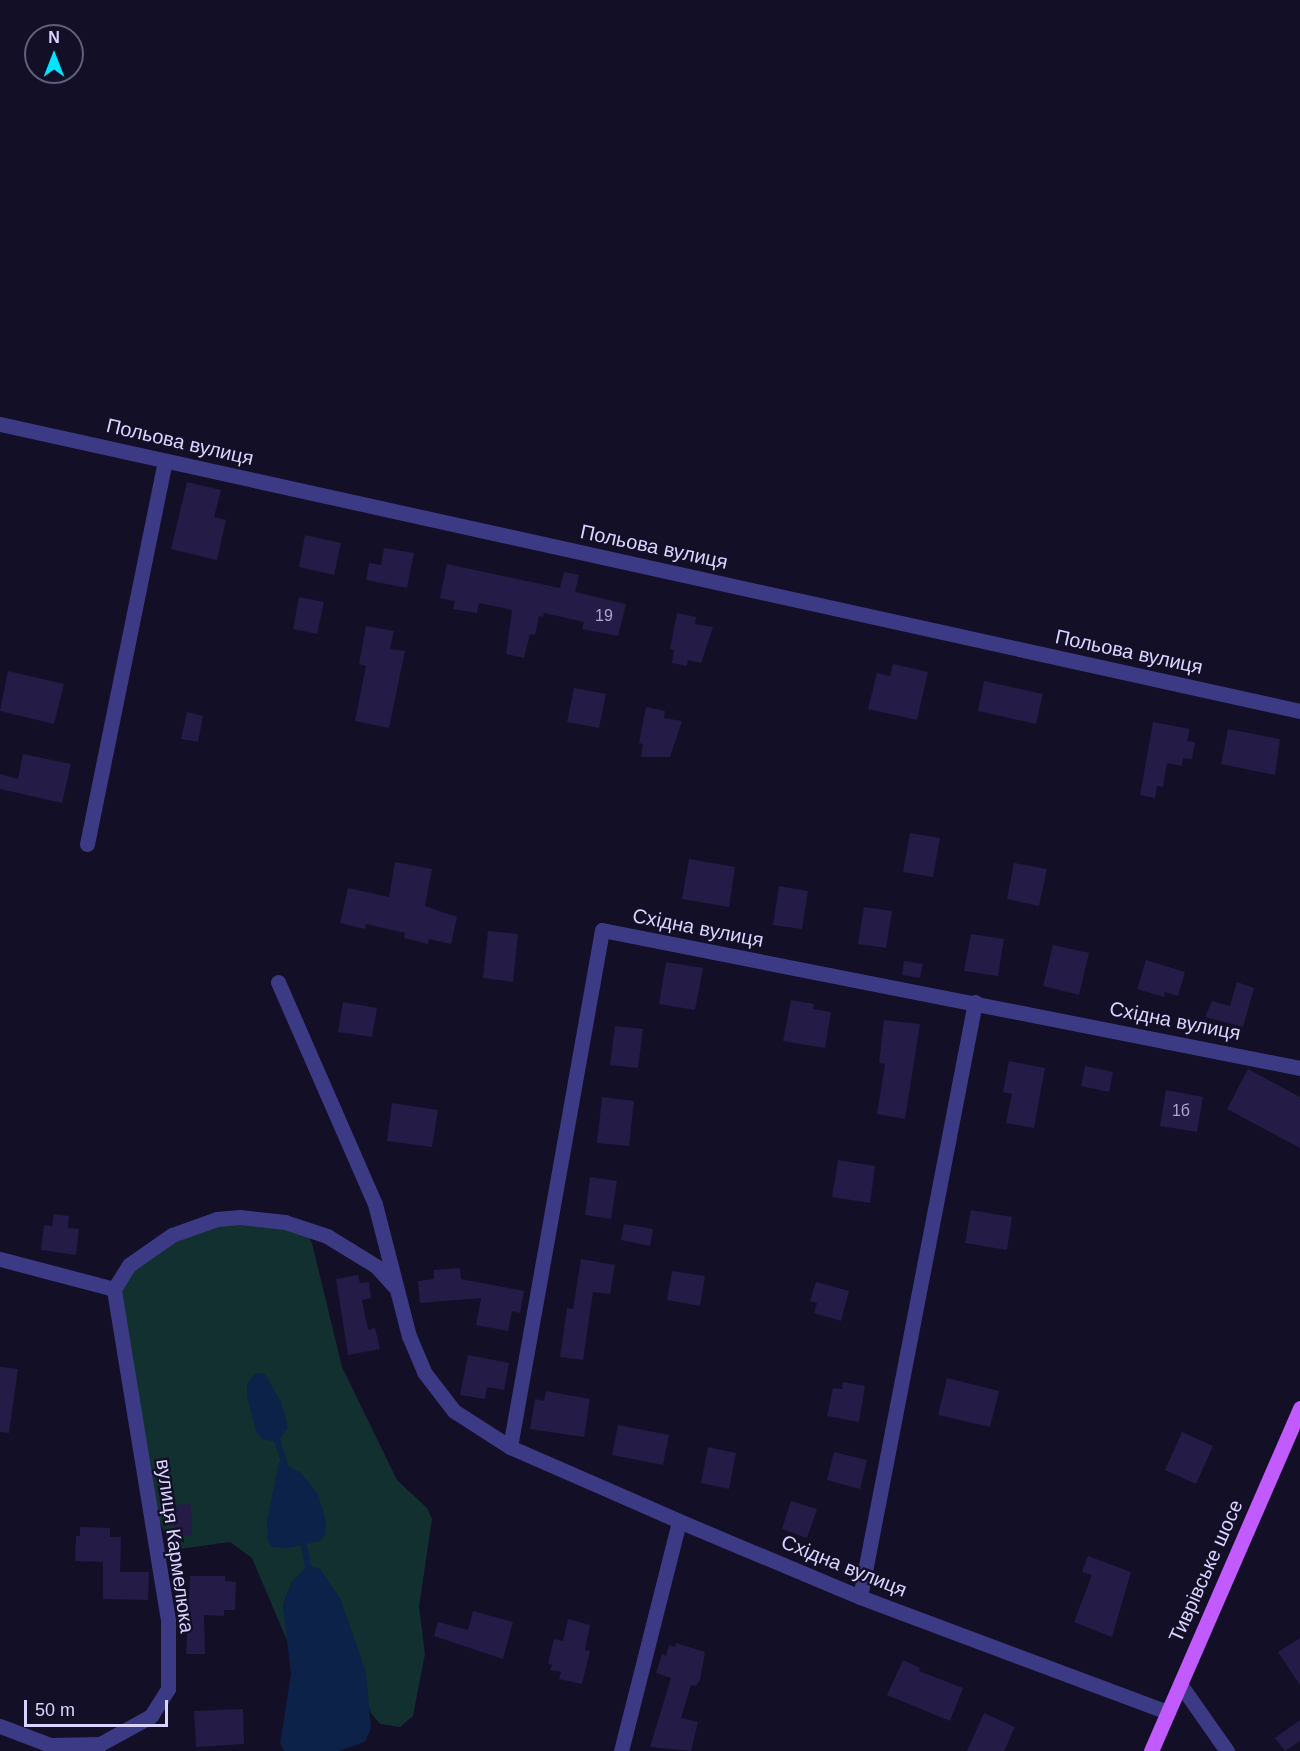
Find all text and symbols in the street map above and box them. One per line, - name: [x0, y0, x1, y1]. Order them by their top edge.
- north arrow: [24, 24, 84, 84]
- text: N: [48, 29, 60, 46]
- street label: Польова вулиця: [104, 413, 256, 471]
- street label: Польова вулиця: [578, 520, 730, 574]
- house number: 19: [595, 606, 613, 626]
- street label: Польова вулиця: [1053, 625, 1205, 679]
- street label: Східна вулиця: [630, 904, 766, 952]
- street label: Східна вулиця: [1107, 997, 1243, 1045]
- house number: 1б: [1172, 1101, 1190, 1121]
- street label: вулиця Кармелюка: [151, 1457, 199, 1635]
- street label: Тиврівське шосе: [1164, 1496, 1248, 1646]
- street label: Східна вулиця: [778, 1530, 910, 1602]
- scale bar: [27, 1688, 171, 1726]
- text: 50 m: [35, 1700, 75, 1720]

